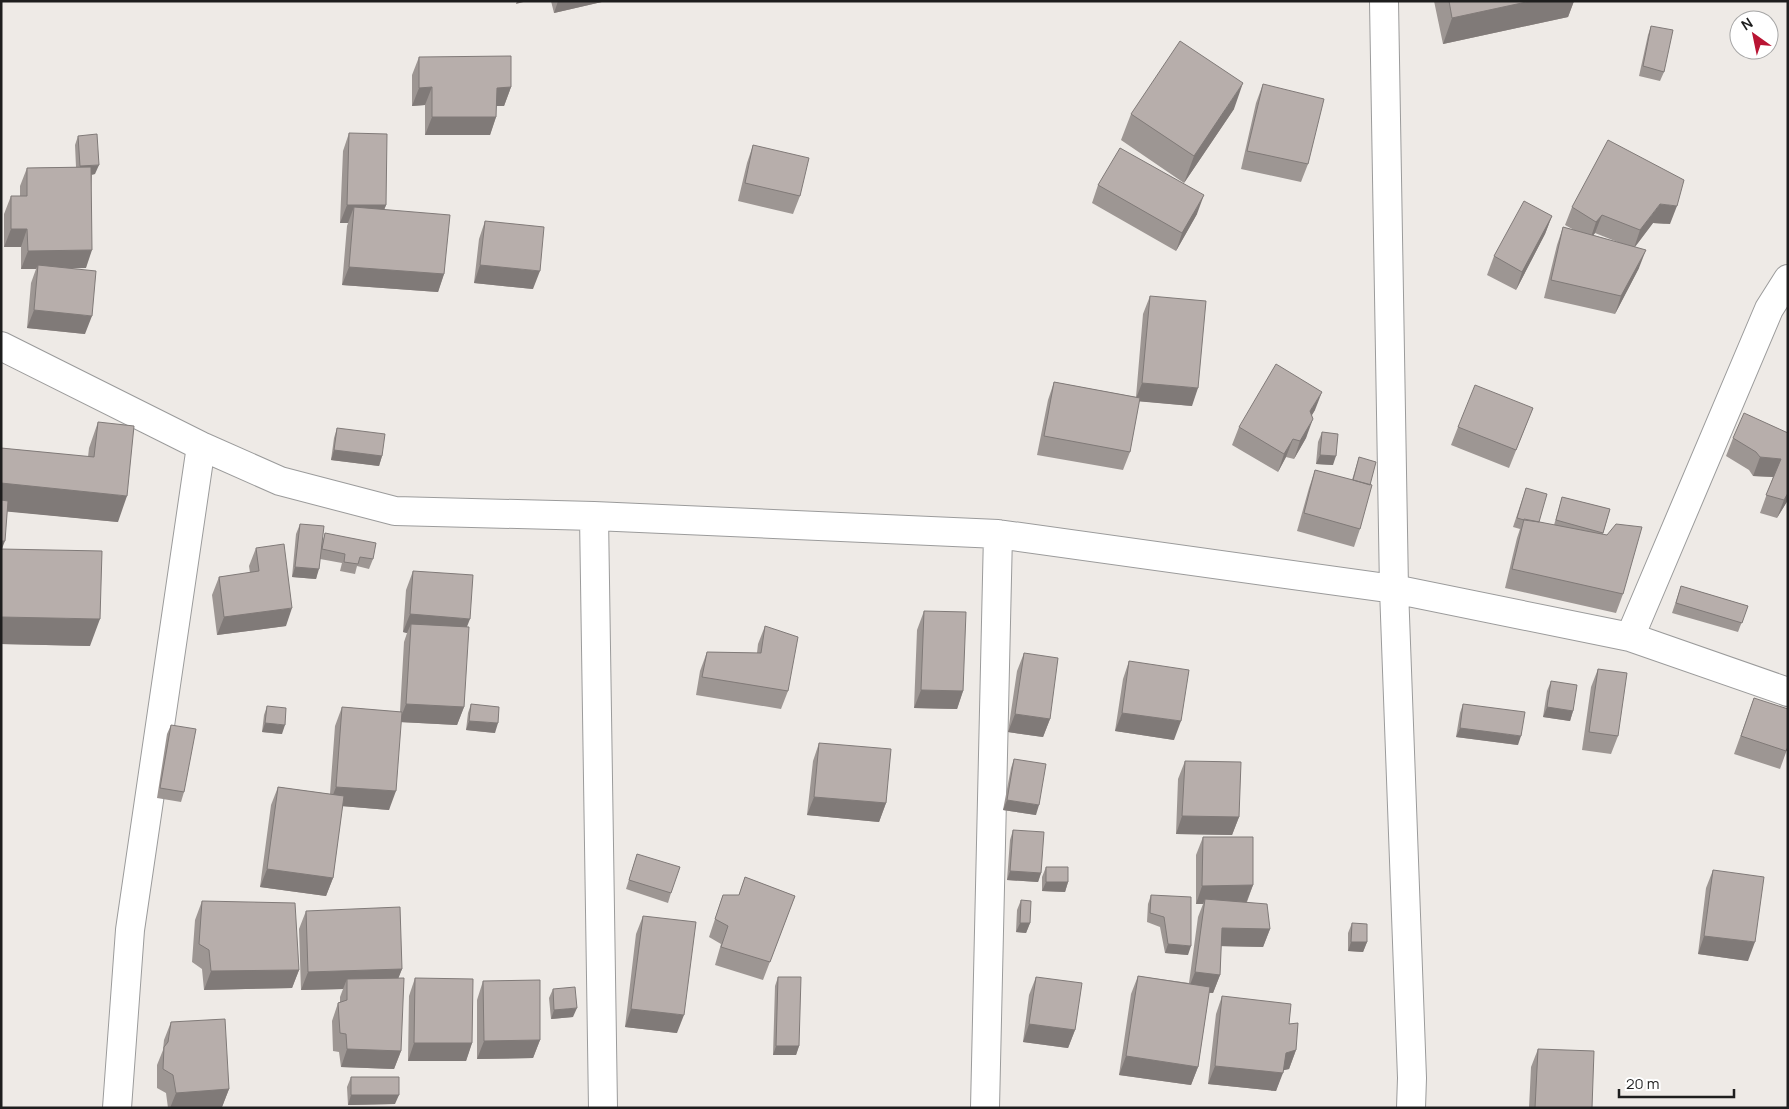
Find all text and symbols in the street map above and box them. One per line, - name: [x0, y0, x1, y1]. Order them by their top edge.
- north arrow: [1729, 10, 1779, 60]
- text: N: [1737, 13, 1756, 34]
- scale bar: [1619, 1066, 1734, 1098]
- text: 20 m: [1626, 1073, 1659, 1094]

